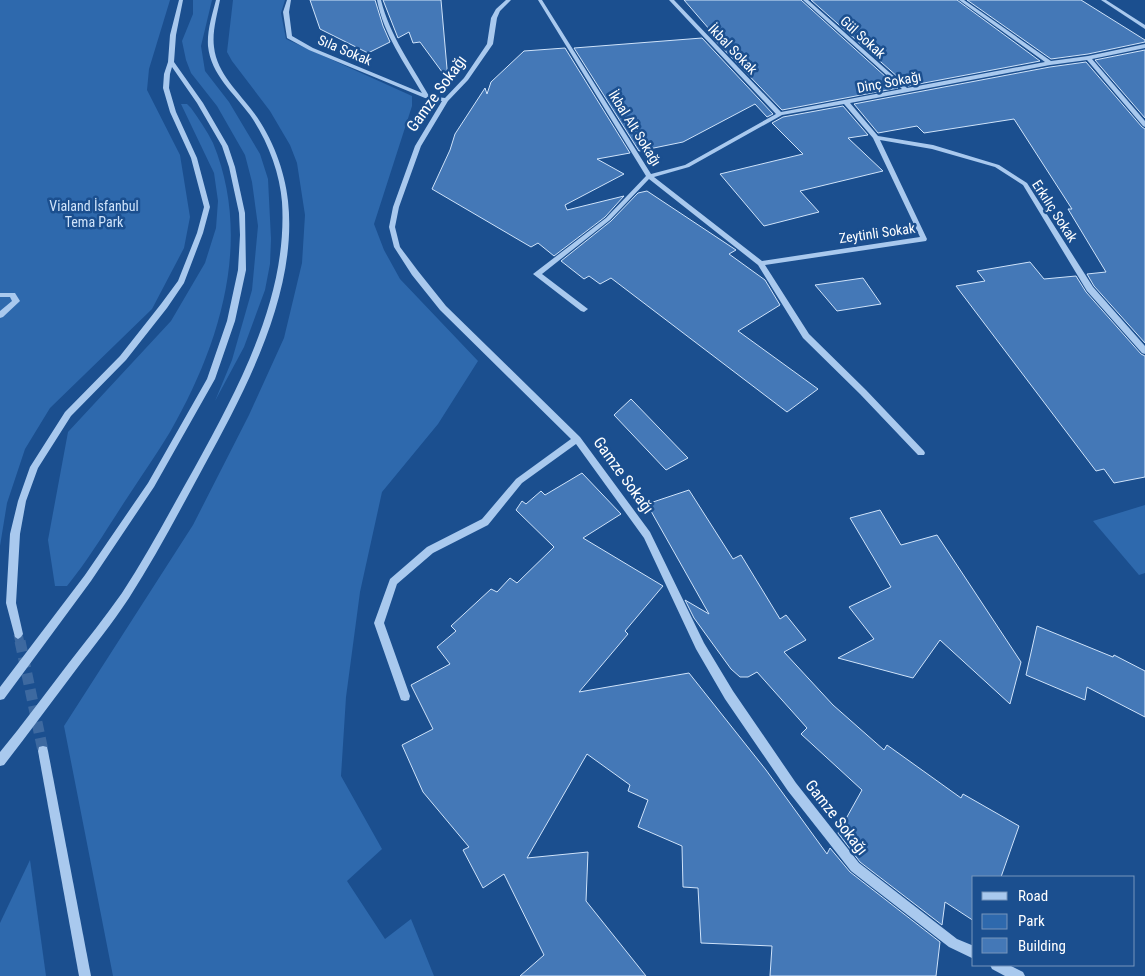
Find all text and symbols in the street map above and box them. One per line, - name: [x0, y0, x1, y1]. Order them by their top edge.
- street label: Gül Sokak: [837, 13, 889, 62]
- street label: İkbal Sokak: [705, 21, 761, 78]
- street label: Sıla Sokak: [315, 31, 375, 69]
- street label: Gamze Sokağı: [402, 51, 471, 135]
- street label: Dinç Sokağı: [855, 68, 923, 96]
- street label: İkbal Alt Sokağı: [605, 87, 665, 169]
- street label: Erkılıç Sokak: [1029, 177, 1081, 246]
- park label: Vialand İsfanbul Tema Park: [49, 198, 139, 230]
- street label: Zeytinli Sokak: [838, 220, 917, 246]
- street label: Gamze Sokağı: [589, 433, 658, 517]
- street label: Gamze Sokağı: [801, 776, 872, 859]
- legend: [972, 876, 1135, 966]
- text: Road: [1018, 887, 1048, 905]
- text: Park: [1018, 912, 1045, 930]
- text: Building: [1018, 937, 1066, 955]

